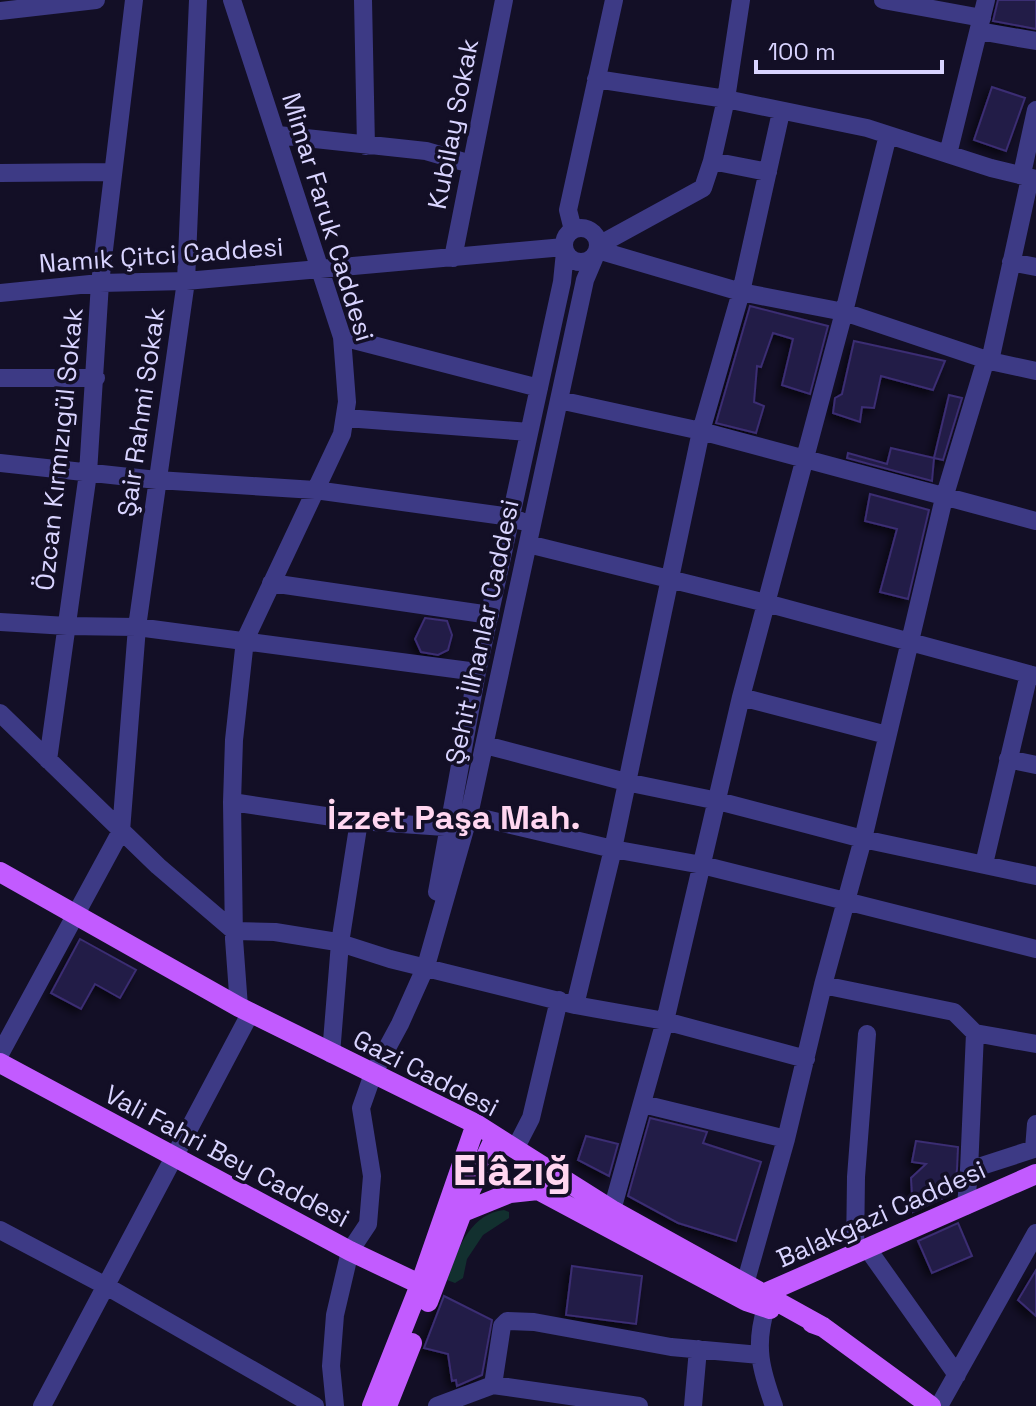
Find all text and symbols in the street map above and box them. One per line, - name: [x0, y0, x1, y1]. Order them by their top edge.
- scale bar: [756, 24, 942, 74]
- street label: Kubilay Sokak: [420, 36, 486, 212]
- text: 100 m: [768, 36, 836, 67]
- street label: Mimar Faruk Caddesi: [274, 89, 382, 345]
- street label: Namık Çitci Caddesi: [38, 229, 284, 281]
- street label: Şair Rahmi Sokak: [109, 305, 173, 519]
- street label: Özcan Kırmızıgül Sokak: [27, 306, 91, 592]
- street label: Şehit İlhanlar Caddesi: [437, 496, 527, 768]
- district label: İzzet Paşa Mah.: [327, 796, 581, 839]
- street label: Gazi Caddesi: [347, 1022, 505, 1124]
- street label: Vali Fahri Bey Caddesi: [99, 1077, 355, 1235]
- district label: Elâzığ: [453, 1144, 571, 1197]
- street label: Balakgazi Caddesi: [771, 1153, 991, 1275]

